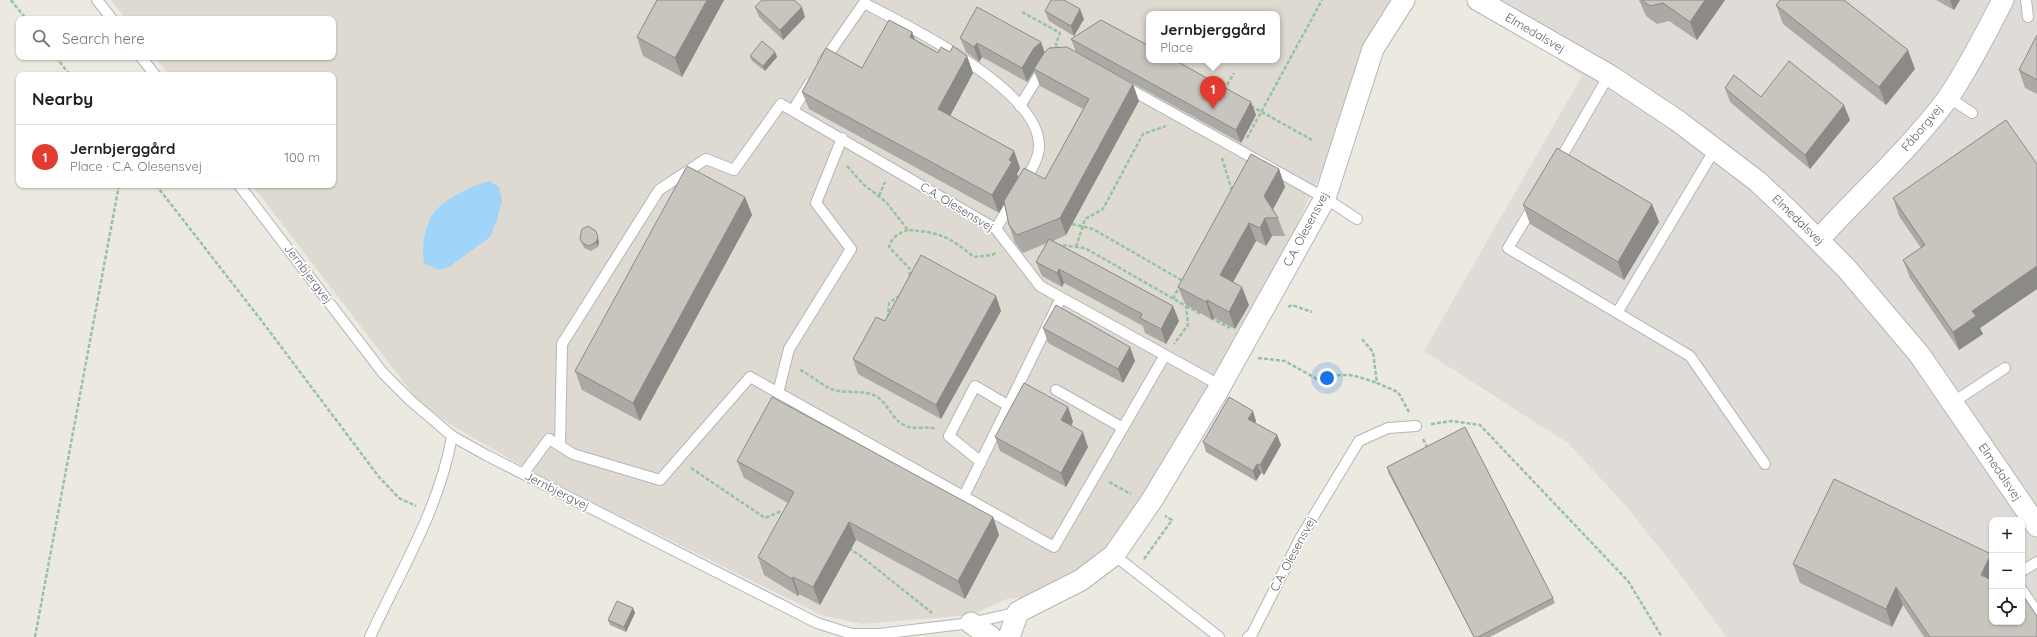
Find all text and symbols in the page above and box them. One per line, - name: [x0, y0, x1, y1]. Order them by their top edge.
- street label: Elmedalsvej: [1503, 9, 1568, 56]
- popup: [1146, 11, 1280, 63]
- search box: [16, 16, 336, 60]
- text: Jernbjerggård: [1160, 20, 1266, 39]
- icon: search: [30, 27, 52, 49]
- text: Search here: [62, 29, 145, 48]
- text: Place: [1160, 39, 1193, 55]
- pin: 1: [1200, 76, 1226, 109]
- text: Nearby: [32, 88, 93, 109]
- street label: Fåborgvej: [1898, 101, 1946, 154]
- text: Jernbjerggård: [70, 139, 175, 158]
- text: 1: [42, 149, 48, 165]
- text: 100 m: [284, 149, 320, 165]
- text: Place · C.A. Olesensvej: [70, 158, 202, 174]
- street label: C.A. Olesensvej: [918, 179, 997, 234]
- street label: C.A. Olesensvej: [1279, 189, 1332, 269]
- street label: Elmedalsvej: [1769, 191, 1827, 248]
- street label: Jernbjergvej: [281, 241, 336, 306]
- your location: [1317, 368, 1337, 388]
- street label: Elmedalsvej: [1976, 440, 2025, 503]
- street label: Jernbjergvej: [522, 468, 592, 513]
- street label: C.A. Olesensvej: [1266, 514, 1319, 594]
- map controls: [1989, 517, 2025, 625]
- button: +: [1989, 517, 2025, 553]
- button: −: [1989, 553, 2025, 589]
- button: locate: [1989, 589, 2025, 625]

